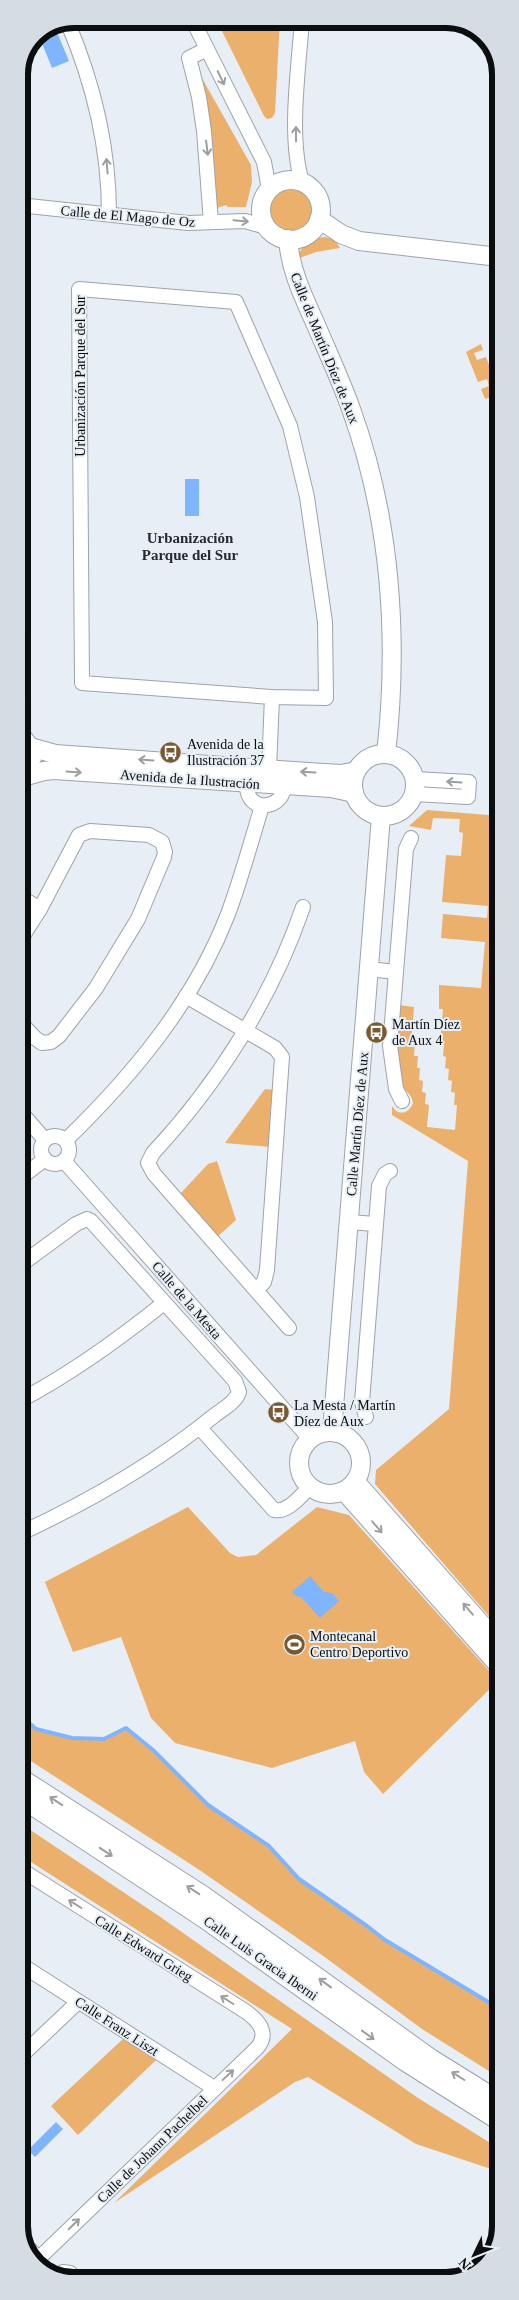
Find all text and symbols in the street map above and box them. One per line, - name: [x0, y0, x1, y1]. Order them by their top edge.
- one-way arrow: [216, 71, 226, 86]
- one-way arrow: [291, 126, 301, 142]
- one-way arrow: [202, 139, 212, 155]
- one-way arrow: [102, 158, 112, 174]
- street label: Calle de El Mago de Oz: [60, 203, 196, 230]
- one-way arrow: [233, 216, 249, 226]
- street label: Calle de Martín Díez de Aux: [287, 271, 362, 426]
- street label: Urbanización Parque del Sur: [73, 295, 88, 457]
- district label: Urbanización Parque del Sur: [142, 530, 239, 563]
- place label: Avenida de la Ilustración 37: [187, 737, 264, 768]
- bus stop icon: Avenida de la Ilustración 37: [159, 740, 183, 764]
- one-way arrow: [138, 756, 154, 765]
- one-way arrow: [66, 767, 82, 776]
- street label: Avenida de la Ilustración: [120, 767, 260, 792]
- one-way arrow: [300, 768, 316, 777]
- one-way arrow: [446, 777, 462, 786]
- place label: Martín Díez de Aux 4: [392, 1017, 460, 1048]
- bus stop icon: Martín Díez de Aux 4: [364, 1020, 388, 1044]
- street label: Calle Martín Díez de Aux: [344, 1051, 371, 1197]
- street label: Calle de la Mesta: [149, 1259, 225, 1343]
- place label: La Mesta / Martín Díez de Aux: [294, 1398, 395, 1429]
- bus stop icon: La Mesta / Martín Díez de Aux: [266, 1401, 290, 1425]
- one-way arrow: [371, 1521, 382, 1534]
- one-way arrow: [462, 1602, 474, 1615]
- place label: Montecanal Centro Deportivo: [310, 1629, 408, 1660]
- sports icon: Montecanal Centro Deportivo: [282, 1632, 306, 1656]
- one-way arrow: [50, 1796, 64, 1806]
- one-way arrow: [98, 1847, 112, 1857]
- one-way arrow: [186, 1884, 200, 1894]
- one-way arrow: [69, 1899, 83, 1909]
- street label: Calle Edward Grieg: [92, 1912, 195, 1984]
- street label: Calle Luis Gracia Iberni: [201, 1913, 321, 2004]
- one-way arrow: [319, 1978, 333, 1988]
- street label: Calle Franz Liszt: [72, 1994, 161, 2059]
- one-way arrow: [221, 1995, 235, 2005]
- one-way arrow: [361, 2030, 374, 2041]
- one-way arrow: [222, 2069, 235, 2081]
- one-way arrow: [452, 2071, 466, 2081]
- street label: Calle de Johann Pachelbel: [94, 2093, 211, 2206]
- one-way arrow: [67, 2218, 80, 2230]
- north arrow: [449, 2230, 499, 2280]
- text: N: [456, 2255, 474, 2272]

